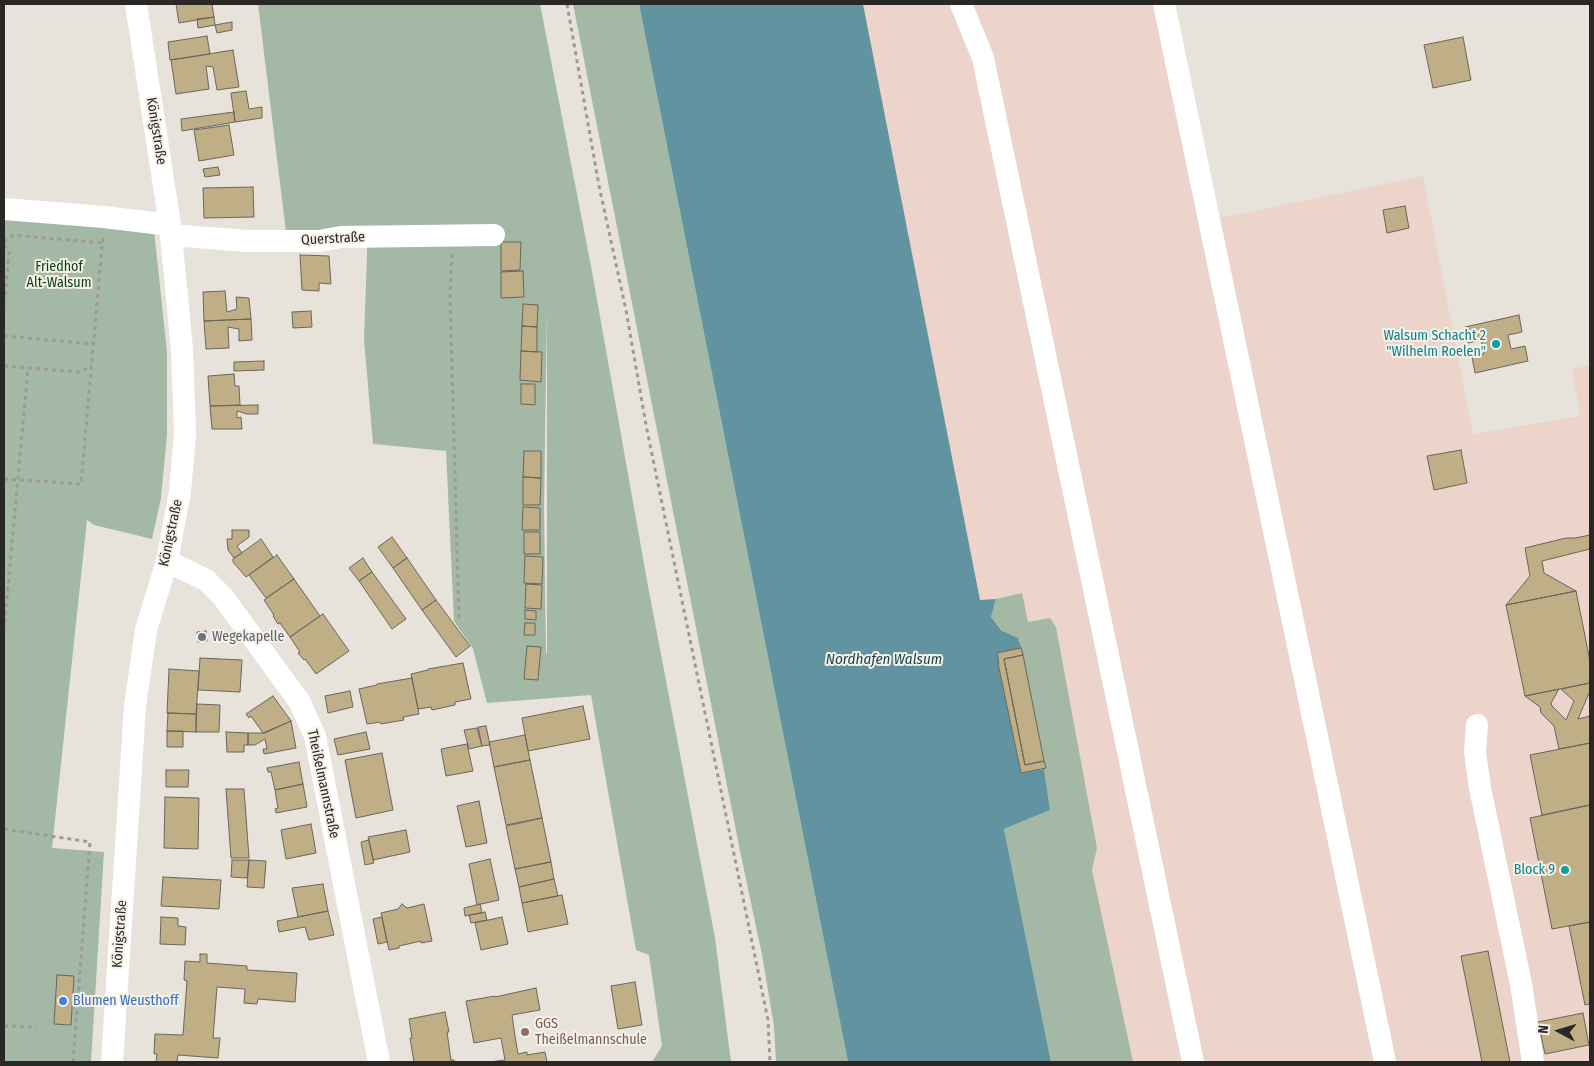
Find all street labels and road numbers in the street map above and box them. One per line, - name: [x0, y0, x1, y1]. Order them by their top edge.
- street label: Königstraße: [142, 96, 170, 166]
- street label: Querstraße: [301, 229, 365, 249]
- street label: Königstraße: [156, 498, 186, 568]
- street label: Theißelmannstraße: [303, 728, 343, 840]
- street label: Königstraße: [109, 899, 131, 969]

